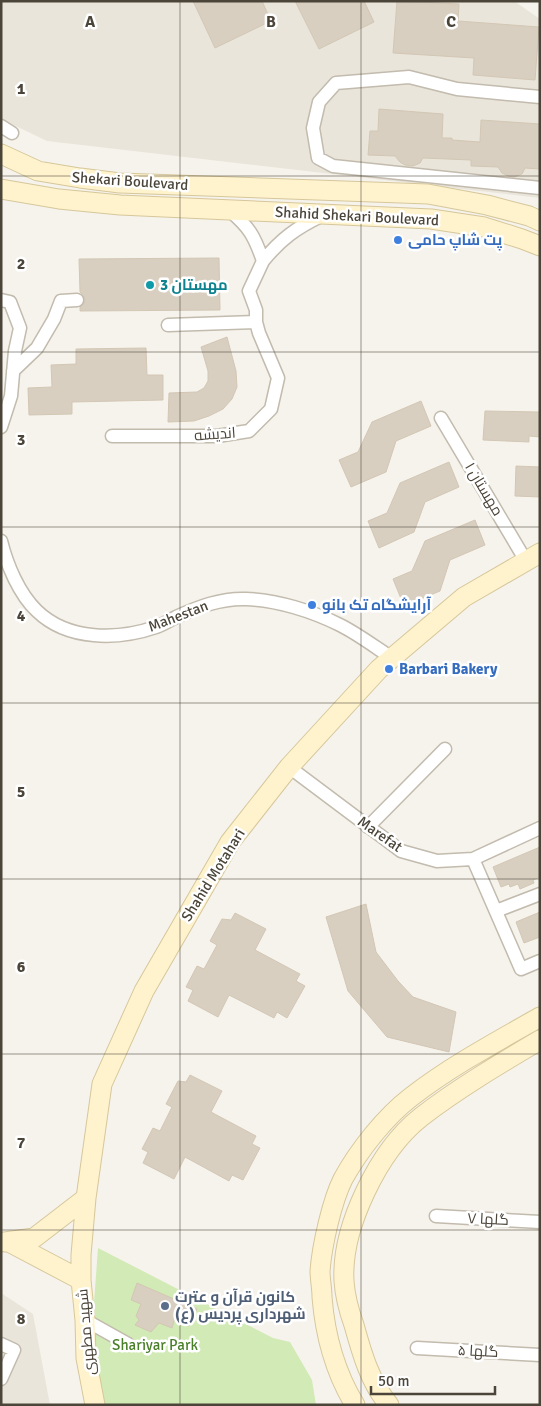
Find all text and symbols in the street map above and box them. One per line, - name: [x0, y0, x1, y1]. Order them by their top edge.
- text: A: [85, 12, 96, 32]
- text: B: [266, 12, 276, 32]
- text: C: [446, 12, 456, 32]
- text: 1: [17, 79, 26, 99]
- street label: Shekari Boulevard: [71, 168, 189, 194]
- street label: Shahid Shekari Boulevard: [275, 203, 440, 229]
- place label: پت شاپ حامی: [408, 231, 503, 251]
- marker: پت شاپ حامی: [392, 234, 404, 246]
- text: 2: [17, 254, 25, 274]
- place label: مهستان 3: [160, 276, 228, 294]
- marker: مهستان 3: [144, 279, 156, 291]
- street label: اندیشه: [194, 424, 236, 444]
- text: 3: [17, 430, 25, 450]
- street label: مهستان ۱: [460, 459, 507, 520]
- street label: Mahestan: [145, 596, 211, 636]
- place label: آرایشگاه تک بانو: [322, 596, 431, 614]
- marker: آرایشگاه تک بانو: [306, 599, 318, 611]
- text: 4: [17, 606, 26, 626]
- place label: Barbari Bakery: [399, 660, 498, 678]
- marker: Barbari Bakery: [383, 663, 395, 675]
- text: 5: [17, 782, 25, 802]
- street label: Marefat: [354, 812, 406, 856]
- street label: Shahid Motahari: [177, 825, 249, 925]
- text: 6: [17, 957, 26, 977]
- text: 7: [17, 1133, 26, 1153]
- street label: گلها ۷: [467, 1209, 509, 1230]
- street label: شهید مطهری: [73, 1288, 100, 1376]
- place label: کانون قرآن و عترت (ع) شهرداری پردیس: [175, 1288, 306, 1325]
- marker: کانون قرآن و عترت (ع) شهرداری پردیس: [159, 1300, 171, 1312]
- text: 8: [17, 1309, 26, 1329]
- park label: Shariyar Park: [112, 1336, 198, 1354]
- street label: گلها ۵: [457, 1341, 499, 1362]
- scale bar: [371, 1364, 495, 1396]
- text: 50 m: [378, 1372, 409, 1390]

